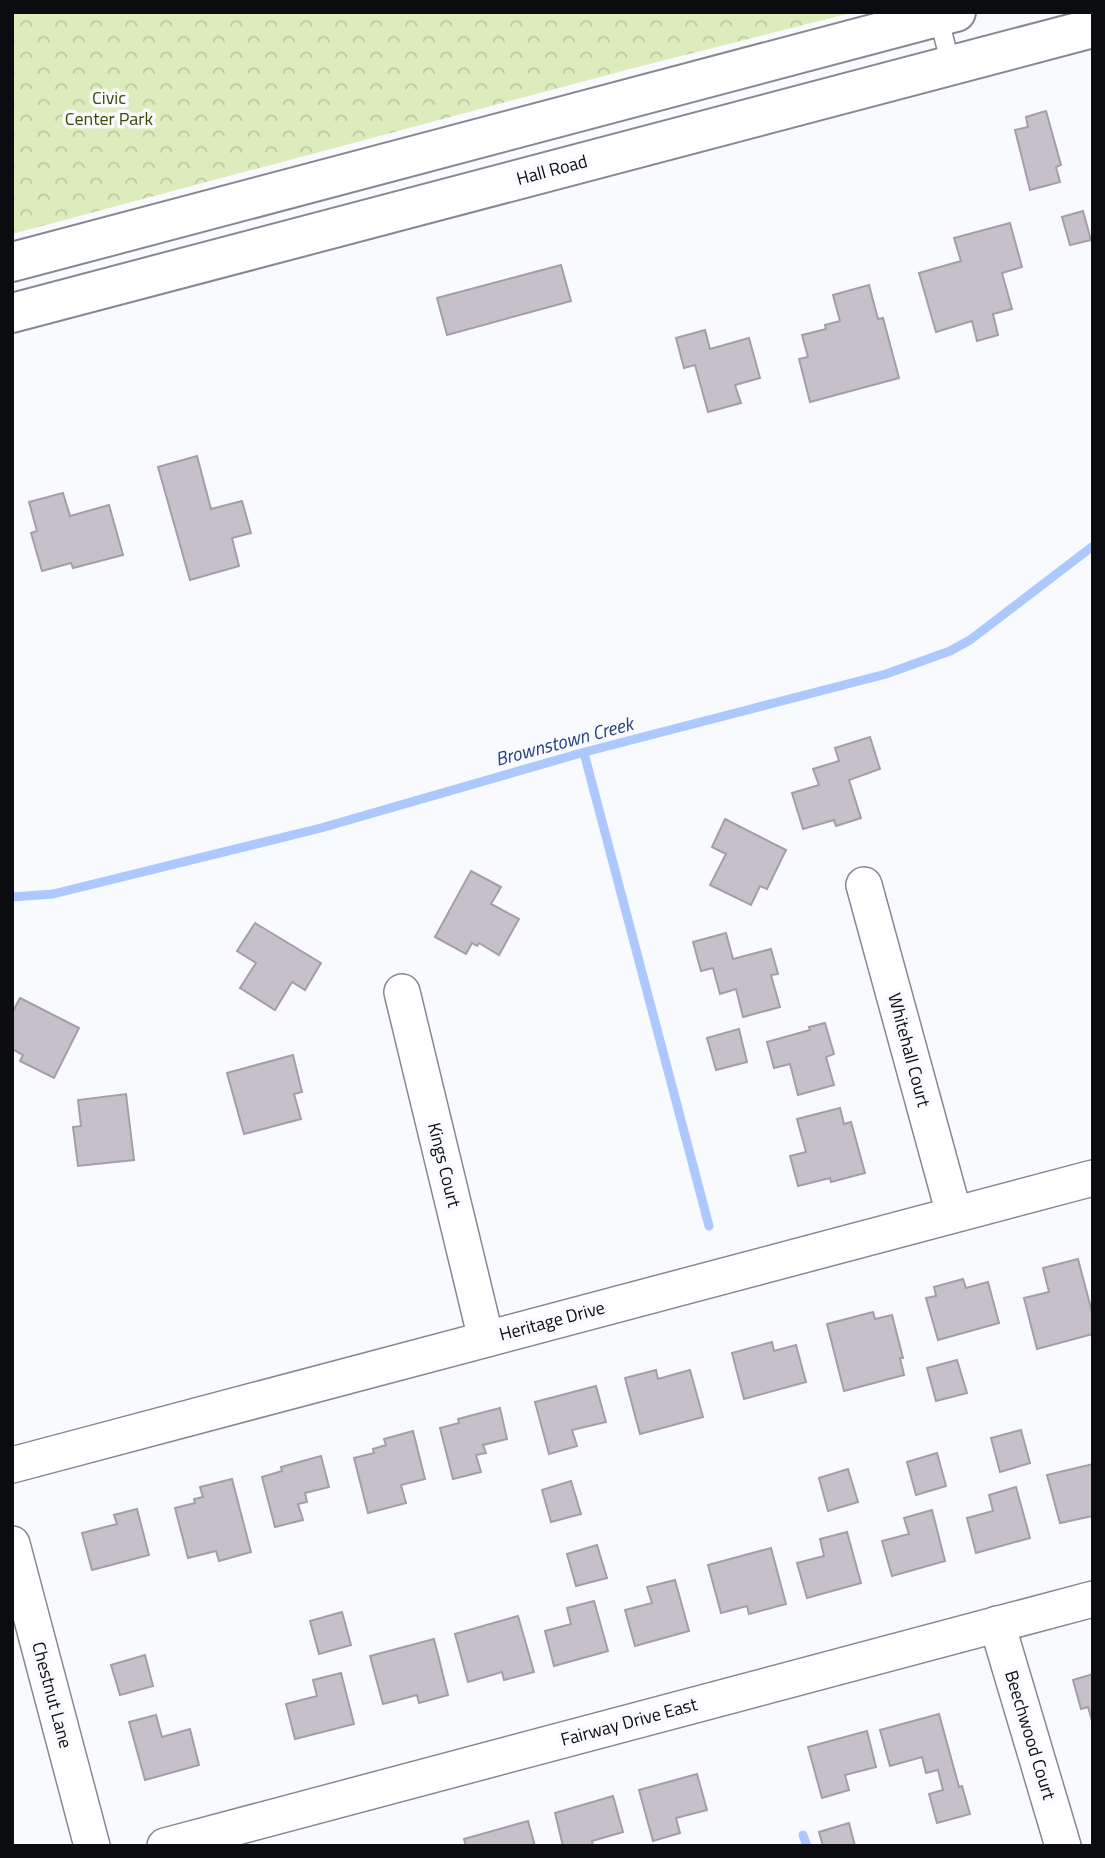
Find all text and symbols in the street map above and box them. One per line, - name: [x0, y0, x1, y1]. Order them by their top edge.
- park label: Civic Center Park: [65, 84, 154, 132]
- street label: Hall Road: [513, 147, 590, 192]
- water label: Brownstown Creek: [492, 708, 638, 773]
- street label: Whitehall Court: [881, 990, 938, 1111]
- street label: Kings Court: [421, 1120, 468, 1211]
- street label: Heritage Drive: [496, 1293, 608, 1348]
- street label: Chestnut Lane: [25, 1639, 80, 1751]
- street label: Beechwood Court: [998, 1667, 1063, 1804]
- street label: Fairway Drive East: [558, 1690, 701, 1753]

